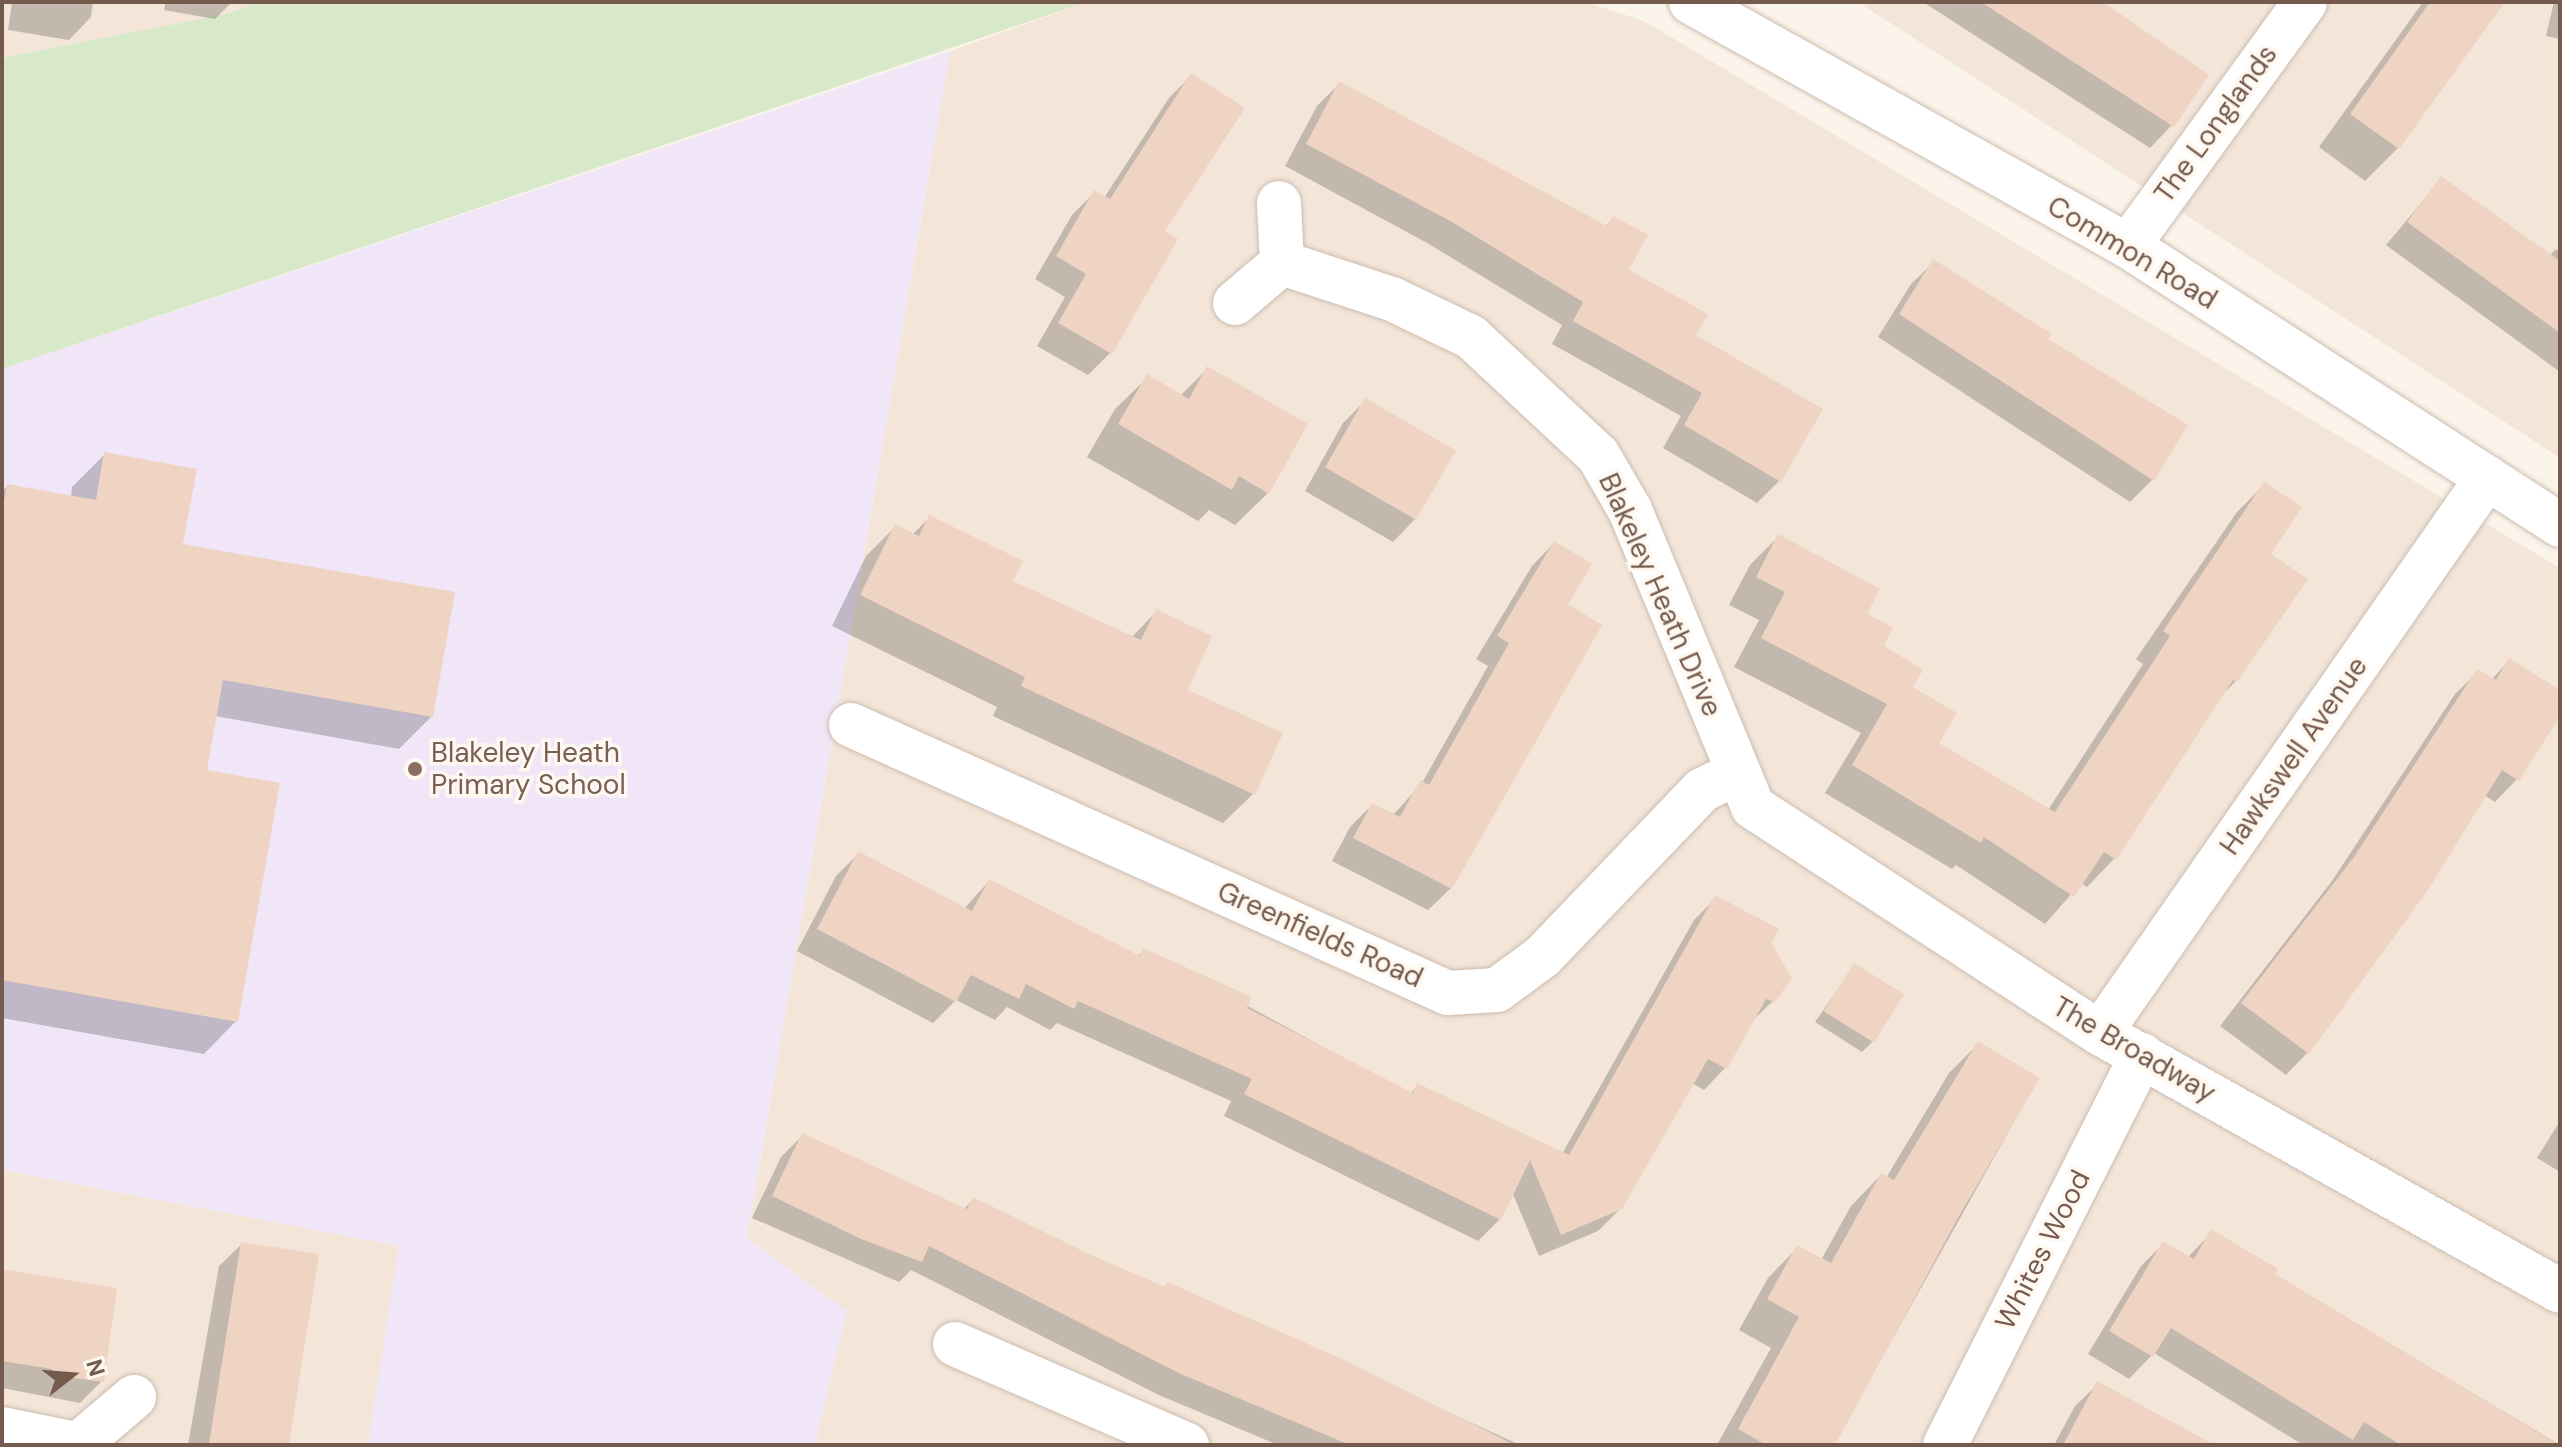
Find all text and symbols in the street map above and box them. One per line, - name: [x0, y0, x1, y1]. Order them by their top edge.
- street label: The Longlands: [2148, 39, 2284, 209]
- street label: Common Road: [2041, 189, 2223, 317]
- street label: Blakeley Heath Drive: [1591, 468, 1729, 722]
- street label: Hawkswell Avenue: [2213, 651, 2375, 861]
- place label: Blakeley Heath Primary School: [431, 736, 626, 802]
- marker: Blakeley Heath Primary School: [406, 760, 424, 778]
- street label: Greenfields Road: [1212, 875, 1428, 995]
- street label: The Broadway: [2047, 990, 2221, 1110]
- street label: Whites Wood: [1988, 1165, 2098, 1335]
- north arrow: [32, 1335, 112, 1415]
- text: N: [79, 1356, 112, 1380]

